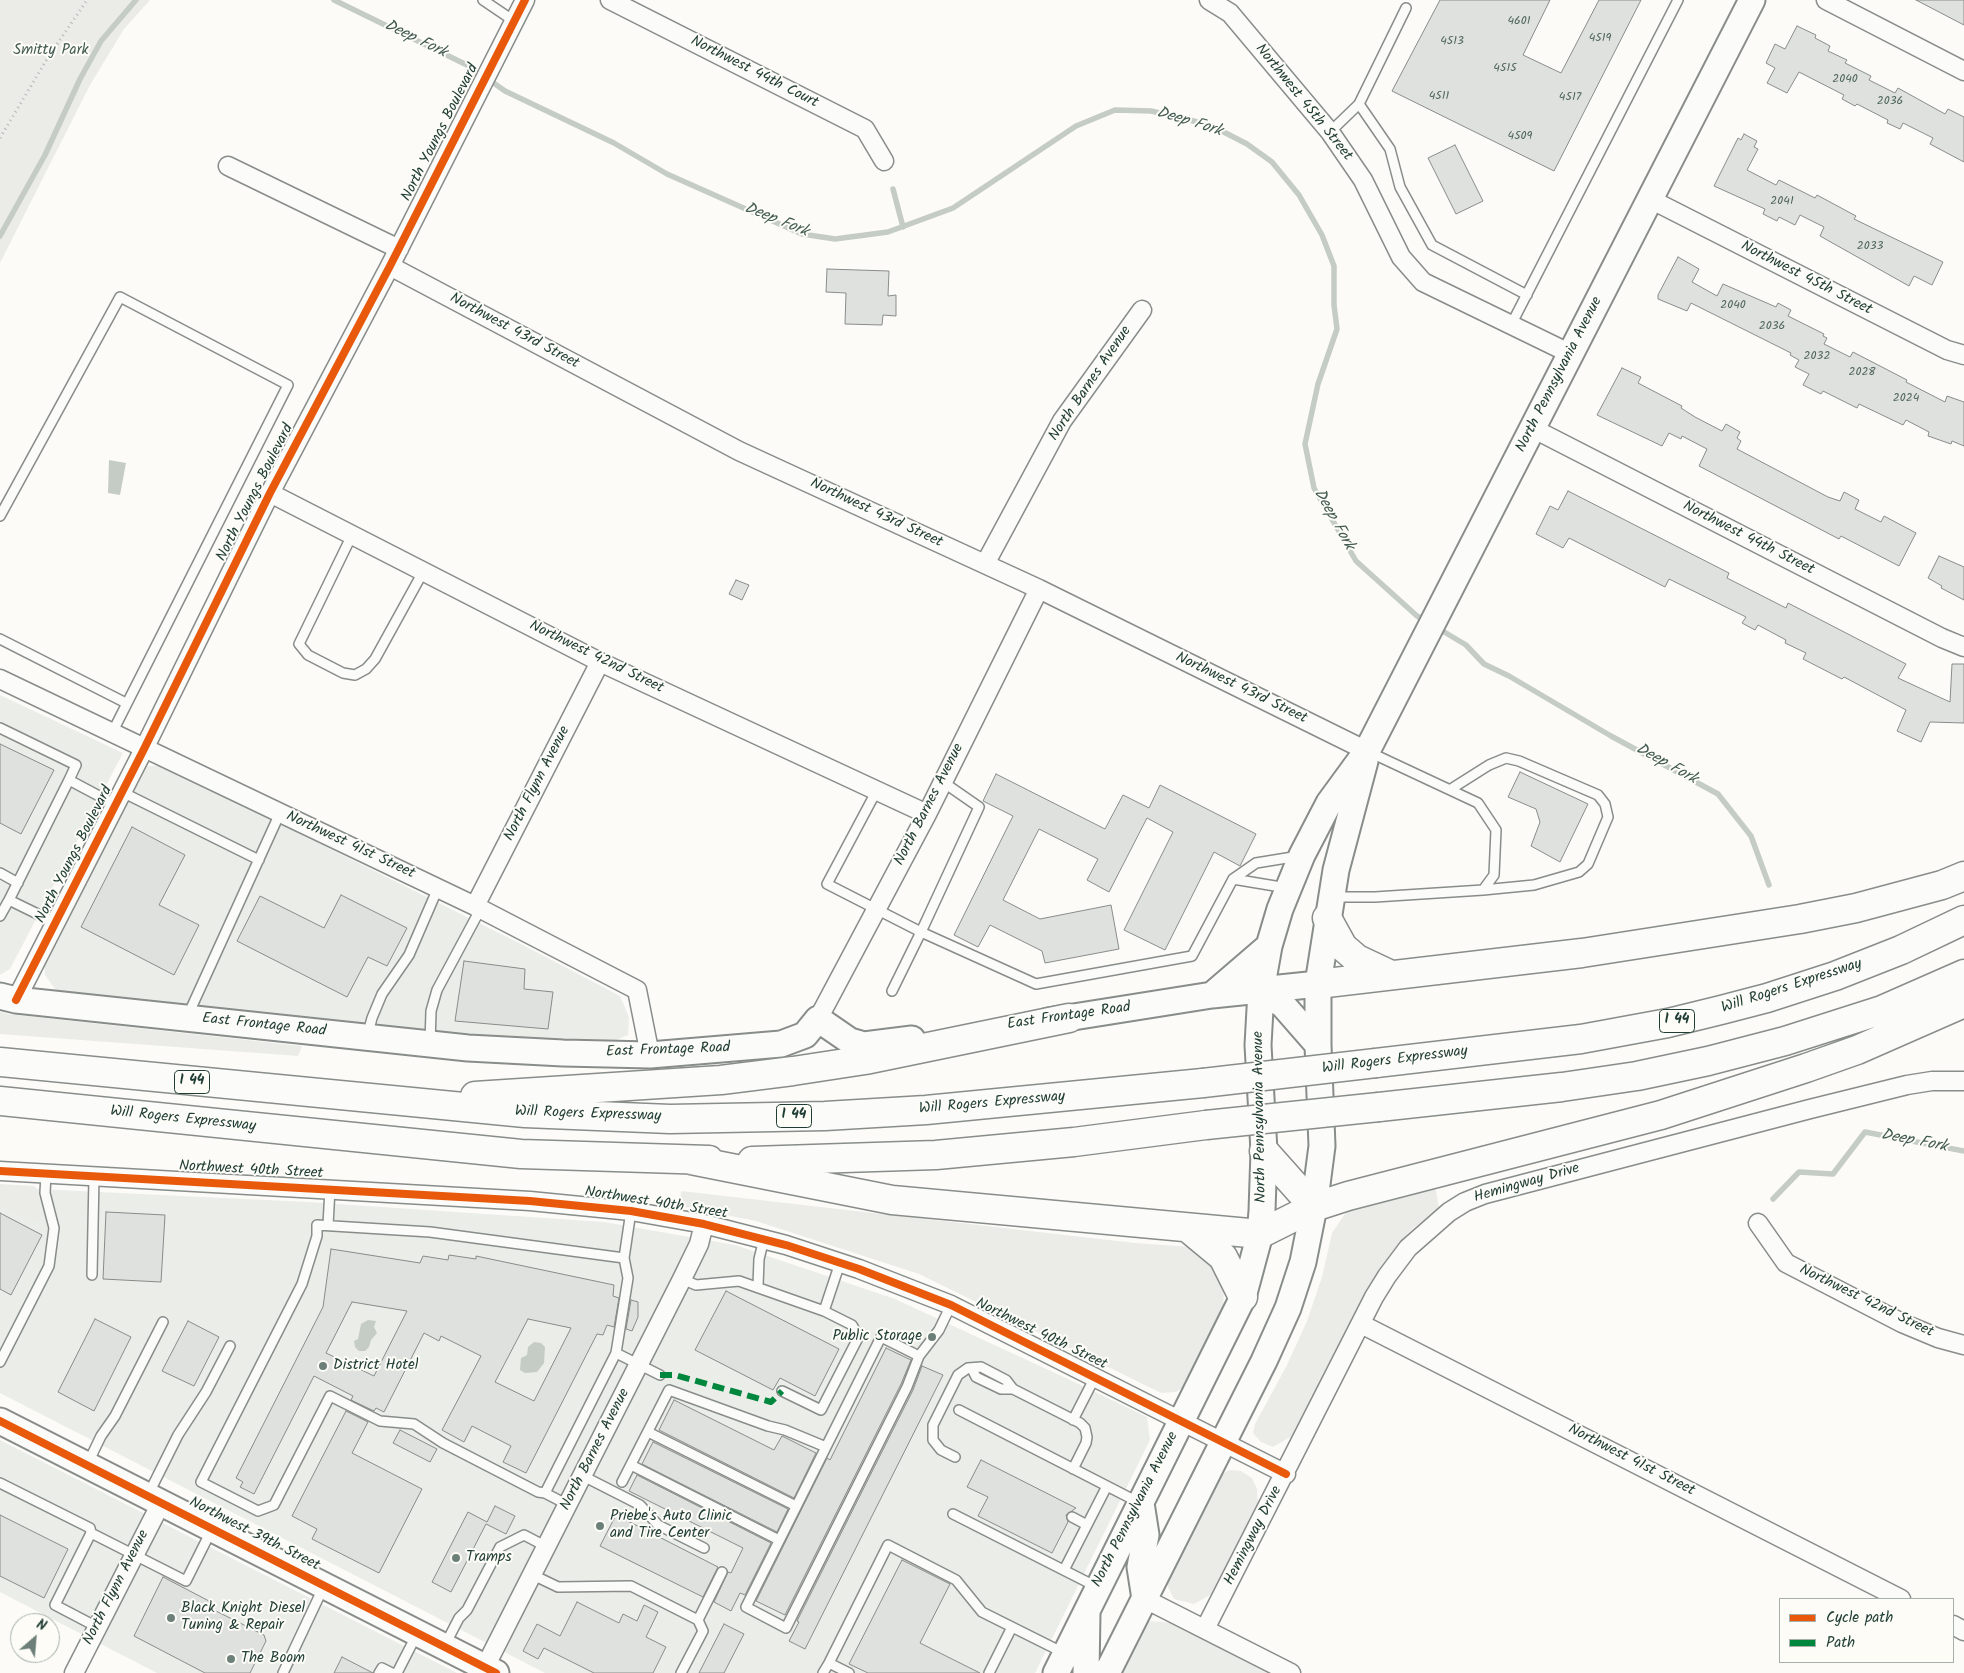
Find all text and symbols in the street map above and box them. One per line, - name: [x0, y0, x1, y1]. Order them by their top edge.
- house number: 4601: [1507, 15, 1531, 29]
- water label: Deep Fork: [381, 17, 449, 63]
- house number: 4519: [1589, 32, 1611, 46]
- street label: Northwest 44th Court: [687, 33, 821, 113]
- house number: 4513: [1440, 35, 1464, 49]
- street label: Northwest 45th Street: [1250, 41, 1356, 165]
- park label: Smitty Park: [13, 42, 89, 60]
- street label: North Youngs Boulevard: [399, 61, 483, 205]
- house number: 4515: [1493, 62, 1517, 76]
- house number: 2040: [1832, 73, 1858, 87]
- house number: 4511: [1429, 90, 1449, 104]
- house number: 4517: [1559, 91, 1581, 105]
- house number: 2036: [1877, 95, 1903, 109]
- water label: Deep Fork: [1154, 104, 1224, 142]
- house number: 4509: [1508, 130, 1532, 144]
- house number: 2041: [1770, 195, 1794, 209]
- water label: Deep Fork: [741, 200, 811, 242]
- street label: Northwest 45th Street: [1737, 238, 1875, 320]
- house number: 2033: [1857, 240, 1883, 254]
- street label: Northwest 43rd Street: [446, 290, 582, 374]
- street label: North Pennsylvania Avenue: [1513, 294, 1607, 456]
- house number: 2040: [1720, 299, 1746, 313]
- house number: 2036: [1759, 320, 1785, 334]
- street label: North Barnes Avenue: [1046, 323, 1136, 445]
- house number: 2032: [1804, 350, 1830, 364]
- house number: 2028: [1848, 366, 1876, 380]
- house number: 2024: [1893, 392, 1919, 406]
- street label: North Youngs Boulevard: [214, 421, 298, 565]
- street label: Northwest 43rd Street: [807, 475, 945, 553]
- water label: Deep Fork: [1308, 486, 1358, 554]
- street label: Northwest 44th Street: [1679, 498, 1817, 580]
- street label: Northwest 42nd Street: [526, 618, 666, 698]
- street label: Northwest 43rd Street: [1172, 649, 1310, 729]
- street label: North Flynn Avenue: [501, 724, 575, 844]
- water label: Deep Fork: [1632, 740, 1700, 790]
- street label: North Barnes Avenue: [891, 741, 969, 869]
- street label: North Youngs Boulevard: [33, 783, 117, 927]
- street label: Northwest 41st Street: [283, 808, 417, 884]
- street label: Will Rogers Expressway: [1720, 956, 1864, 1018]
- street label: East Frontage Road: [1006, 999, 1132, 1035]
- road number: I 44: [1660, 1009, 1694, 1032]
- street label: East Frontage Road: [201, 1011, 327, 1041]
- street label: North Pennsylvania Avenue: [1251, 1031, 1271, 1203]
- street label: East Frontage Road: [606, 1040, 730, 1062]
- street label: Will Rogers Expressway: [1321, 1043, 1469, 1079]
- road number: I 44: [174, 1070, 210, 1094]
- street label: Will Rogers Expressway: [918, 1089, 1066, 1119]
- street label: Will Rogers Expressway: [109, 1103, 257, 1137]
- street label: Will Rogers Expressway: [514, 1103, 662, 1127]
- road number: I 44: [776, 1104, 812, 1128]
- water label: Deep Fork: [1879, 1126, 1949, 1158]
- street label: Northwest 40th Street: [178, 1158, 324, 1184]
- street label: Hemingway Drive: [1472, 1160, 1582, 1208]
- street label: Northwest 40th Street: [583, 1184, 729, 1224]
- street label: Northwest 42nd Street: [1796, 1262, 1936, 1342]
- street label: Northwest 40th Street: [972, 1295, 1110, 1375]
- place label: Public Storage: [832, 1328, 922, 1346]
- marker: Public Storage: [926, 1331, 938, 1343]
- place label: District Hotel: [333, 1357, 419, 1375]
- marker: District Hotel: [317, 1360, 329, 1372]
- street label: North Barnes Avenue: [557, 1386, 635, 1514]
- street label: Northwest 41st Street: [1565, 1421, 1697, 1501]
- street label: North Pennsylvania Avenue: [1089, 1429, 1183, 1591]
- street label: Hemingway Drive: [1221, 1483, 1287, 1589]
- street label: Northwest 39th Street: [185, 1494, 323, 1576]
- place label: Priebe's Auto Clinic and Tire Center: [610, 1508, 732, 1543]
- marker: Priebe's Auto Clinic and Tire Center: [594, 1520, 606, 1532]
- street label: North Flynn Avenue: [80, 1528, 154, 1648]
- place label: Tramps: [466, 1549, 512, 1567]
- marker: Tramps: [450, 1552, 462, 1564]
- legend: [1779, 1598, 1954, 1663]
- place label: Black Knight Diesel Tuning & Repair: [181, 1600, 305, 1635]
- text: Cycle path: [1826, 1606, 1893, 1630]
- marker: Black Knight Diesel Tuning & Repair: [165, 1612, 177, 1624]
- north arrow: [10, 1613, 60, 1663]
- text: N: [32, 1614, 50, 1637]
- text: Path: [1826, 1631, 1855, 1655]
- place label: The Boom: [241, 1650, 305, 1668]
- marker: The Boom: [225, 1653, 237, 1665]

